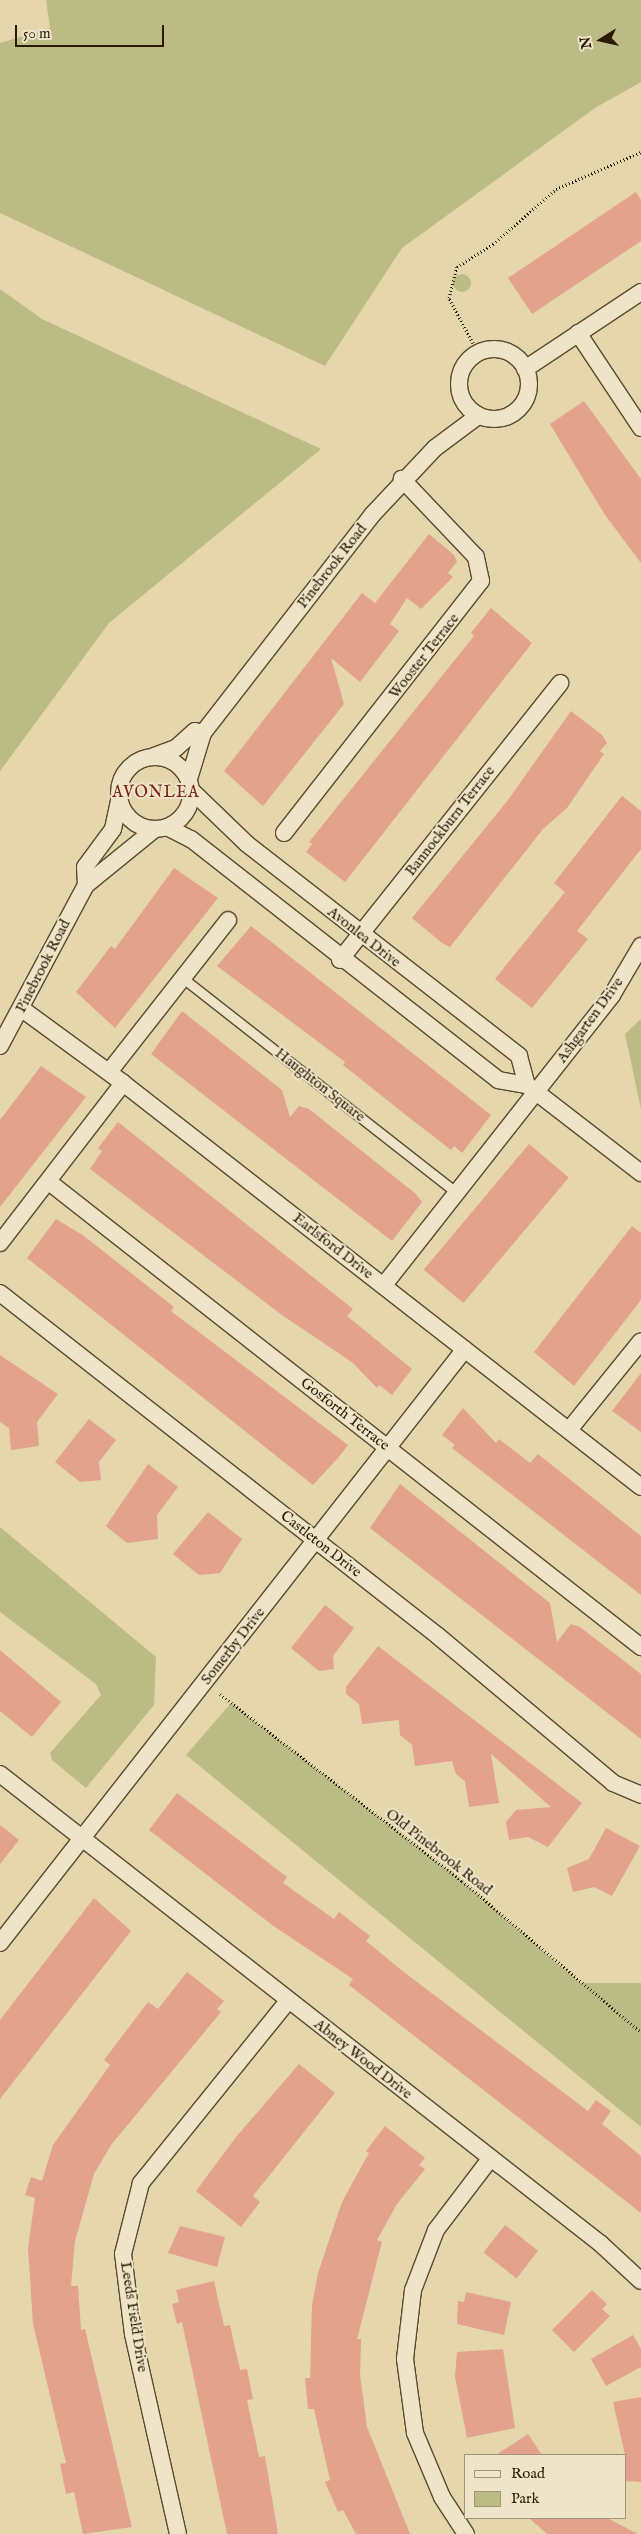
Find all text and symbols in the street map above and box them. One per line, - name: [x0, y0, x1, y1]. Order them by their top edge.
- scale bar: [18, 15, 166, 47]
- north arrow: [576, 15, 626, 65]
- text: 50 m: [23, 24, 51, 43]
- text: N: [576, 35, 596, 50]
- street label: Pinebrook Road: [293, 520, 371, 612]
- street label: Wooster Terrace: [385, 610, 463, 702]
- street label: Bannockburn Terrace: [401, 762, 499, 880]
- district label: AVONLEA: [111, 783, 201, 803]
- street label: Avonlea Drive: [324, 903, 404, 971]
- street label: Pinebrook Road: [12, 916, 74, 1016]
- street label: Ashgarten Drive: [553, 974, 627, 1066]
- street label: Haughton Square: [271, 1044, 369, 1126]
- street label: Earlsford Drive: [289, 1209, 377, 1283]
- street label: Gosforth Terrace: [297, 1374, 393, 1454]
- street label: Castleton Drive: [277, 1507, 365, 1581]
- street label: Somerby Drive: [197, 1604, 269, 1688]
- street label: Old Pinebrook Road: [382, 1805, 496, 1899]
- street label: Abney Wood Drive: [310, 2015, 416, 2103]
- street label: Leeds Field Drive: [116, 2260, 152, 2374]
- legend: [463, 2454, 626, 2519]
- text: Road: [511, 2464, 545, 2483]
- text: Park: [511, 2489, 540, 2508]

